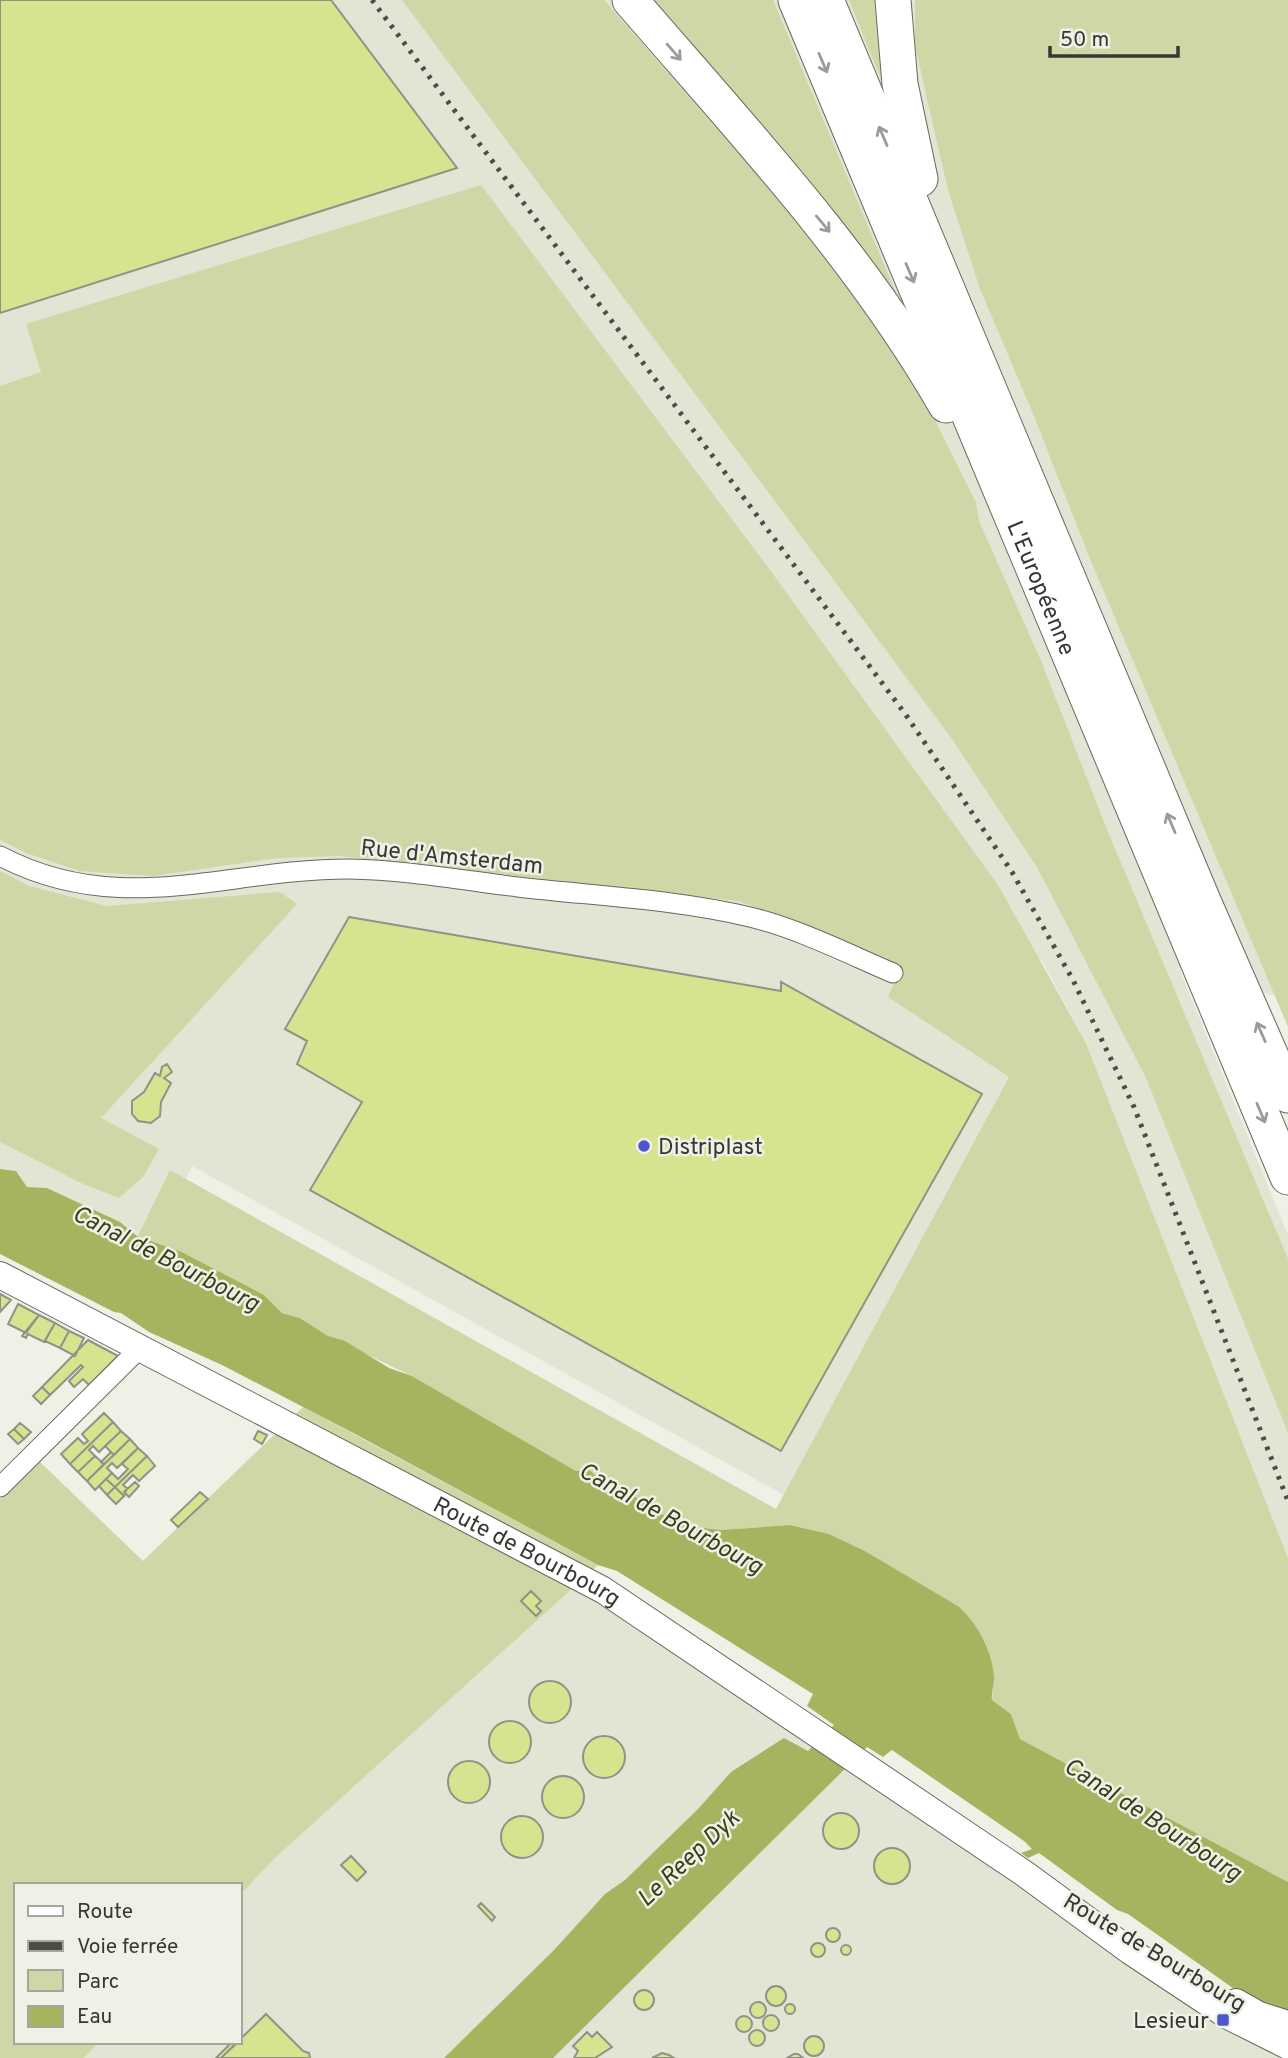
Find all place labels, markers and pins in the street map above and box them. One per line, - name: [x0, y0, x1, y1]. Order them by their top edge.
- place label: Distriplast: [658, 1134, 763, 1163]
- marker: Distriplast: [636, 1138, 652, 1154]
- place label: Lesieur: [1133, 2008, 1209, 2037]
- marker: Lesieur: [1215, 2012, 1231, 2028]

